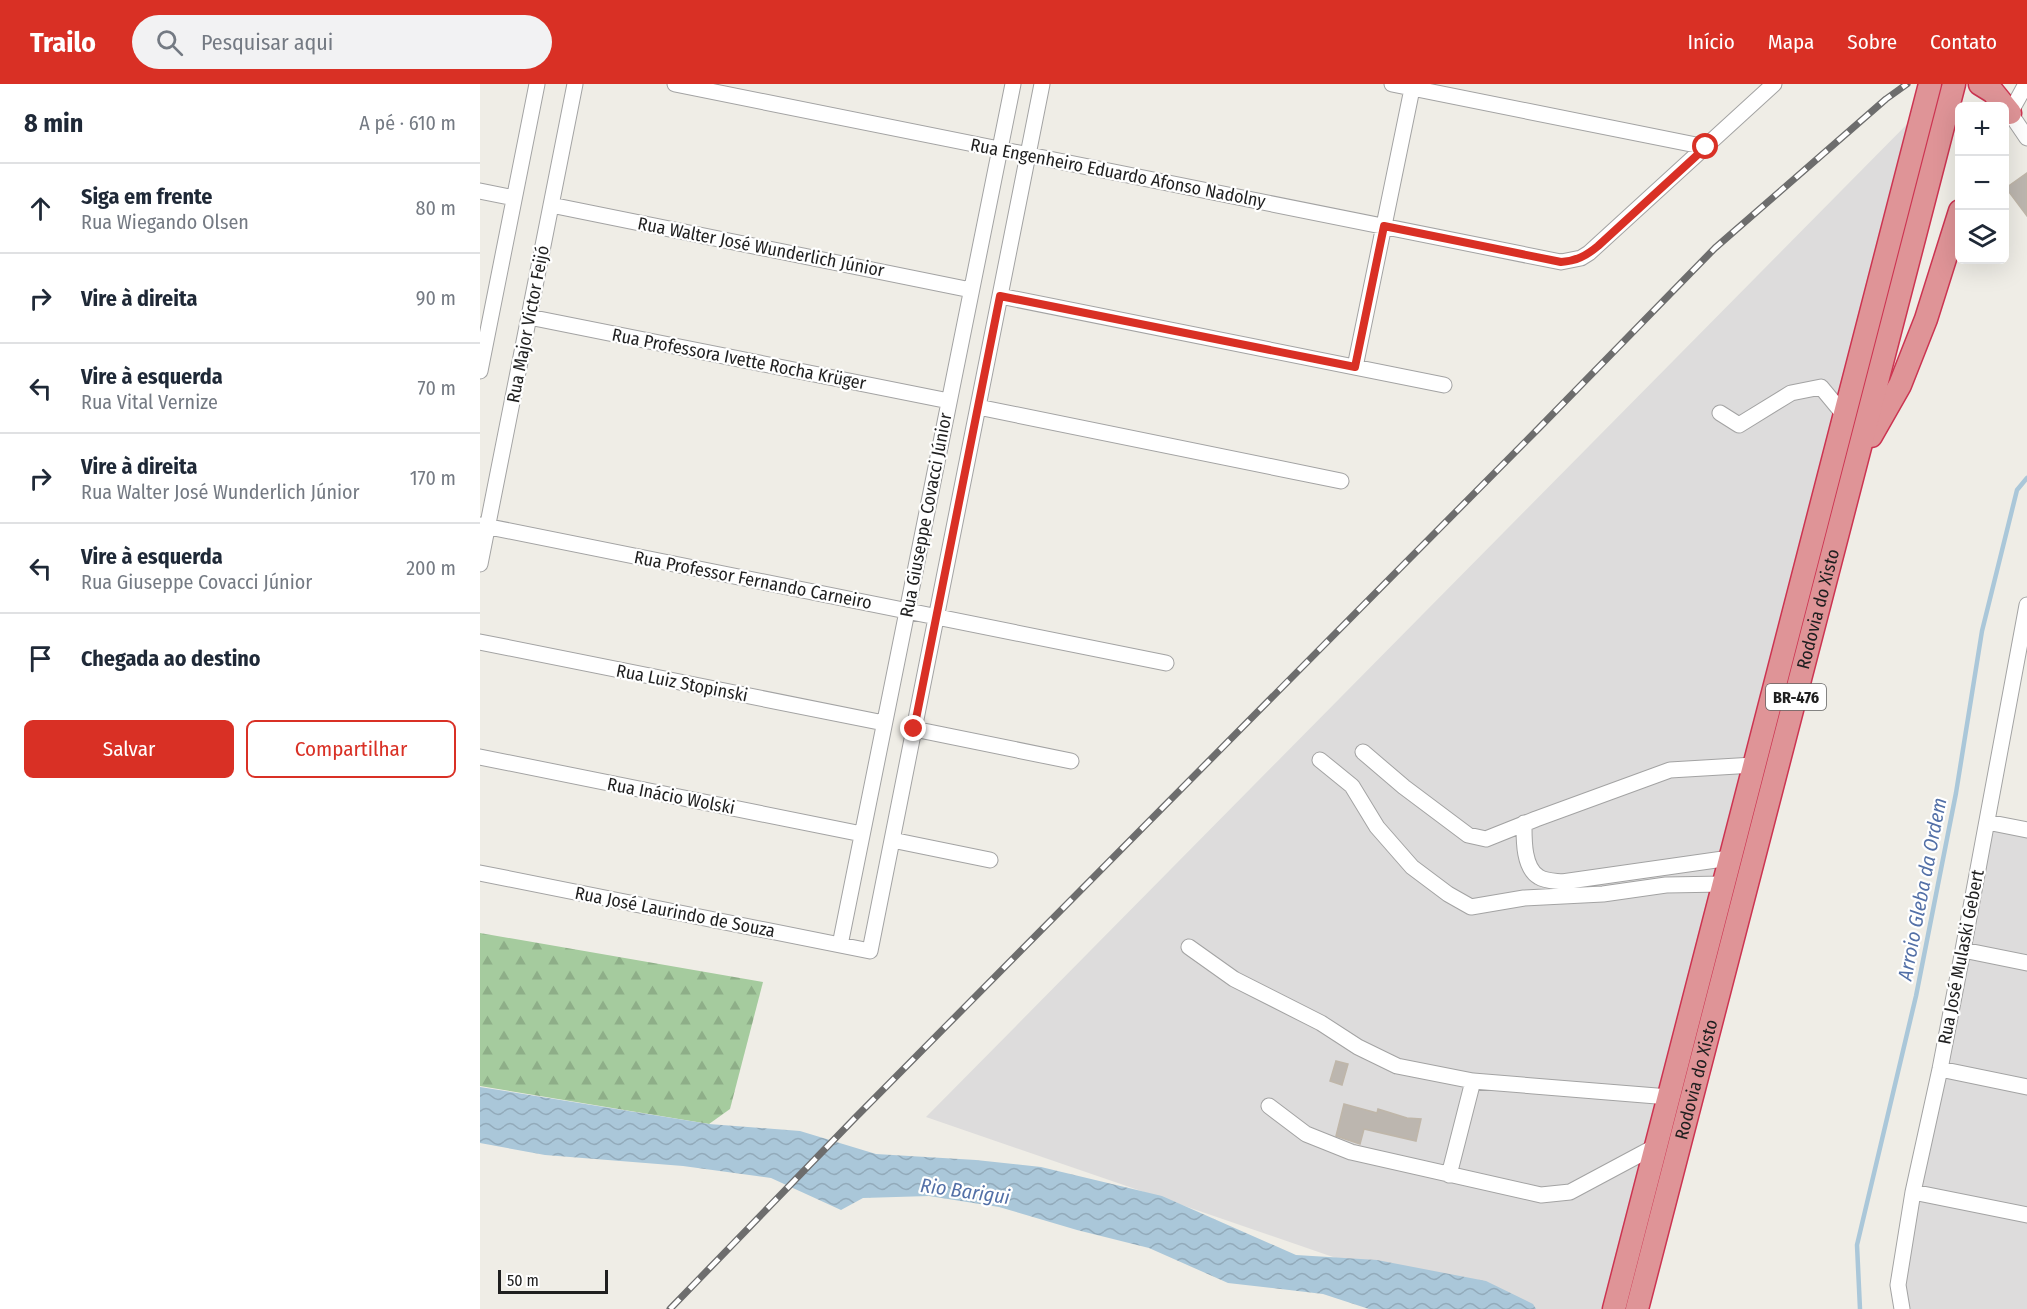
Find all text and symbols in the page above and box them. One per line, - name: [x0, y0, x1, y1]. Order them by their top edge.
- search box: [132, 15, 552, 69]
- text: Trailo: [30, 26, 96, 59]
- icon: search: [153, 26, 186, 59]
- text: Pesquisar aqui: [201, 29, 333, 56]
- text: Início: [1688, 29, 1735, 55]
- text: Mapa: [1768, 29, 1814, 55]
- text: Sobre: [1847, 29, 1897, 55]
- text: Contato: [1930, 29, 1997, 55]
- map controls: [1955, 102, 2009, 264]
- button: +: [1955, 102, 2009, 156]
- text: 8 min: [24, 108, 83, 139]
- text: A pé · 610 m: [359, 111, 456, 135]
- route start: [1692, 133, 1718, 159]
- street label: Rua Engenheiro Eduardo Afonso Nadolny: [969, 134, 1267, 212]
- button: −: [1955, 156, 2009, 210]
- text: Siga em frente: [81, 183, 212, 210]
- icon: ahead: [24, 192, 57, 225]
- text: 80 m: [416, 196, 456, 220]
- text: Rua Wiegando Olsen: [81, 210, 249, 234]
- button: layers: [1955, 210, 2009, 264]
- street label: Rua Walter José Wunderlich Júnior: [636, 212, 887, 282]
- street label: Rua Major Victor Feijó: [502, 243, 554, 405]
- icon: right: [24, 282, 57, 315]
- text: Vire à direita: [81, 285, 197, 312]
- text: 90 m: [416, 286, 456, 310]
- street label: Rua Professora Ivette Rocha Krüger: [610, 324, 869, 395]
- text: Vire à esquerda: [81, 363, 223, 390]
- icon: left: [24, 372, 57, 405]
- text: 70 m: [418, 376, 456, 400]
- text: Rua Vital Vernize: [81, 390, 218, 414]
- street label: Rua Giuseppe Covacci Júnior: [895, 410, 957, 619]
- text: Vire à direita: [81, 453, 197, 480]
- icon: right: [24, 462, 57, 495]
- text: 170 m: [410, 466, 456, 490]
- text: Rua Walter José Wunderlich Júnior: [81, 480, 360, 504]
- text: Vire à esquerda: [81, 543, 223, 570]
- street label: Rua Professor Fernando Carneiro: [632, 546, 874, 614]
- street label: Rodovia do Xisto: [1792, 547, 1844, 671]
- icon: left: [24, 552, 57, 585]
- text: 200 m: [406, 556, 456, 580]
- text: Rua Giuseppe Covacci Júnior: [81, 570, 312, 594]
- icon: arrive: [24, 642, 57, 675]
- text: Chegada ao destino: [81, 645, 261, 672]
- street label: Rua Luiz Stopinski: [614, 659, 750, 707]
- road number: BR-476: [1766, 684, 1826, 710]
- route end: [900, 715, 926, 741]
- button: Salvar: [24, 720, 234, 778]
- button: Compartilhar: [246, 720, 456, 778]
- street label: Rua Inácio Wolski: [605, 773, 737, 819]
- water label: Arroio Gleba da Ordem: [1892, 796, 1951, 983]
- street label: Rua José Mulaski Gebert: [1933, 868, 1989, 1046]
- street label: Rua José Laurindo de Souza: [573, 882, 777, 942]
- street label: Rodovia do Xisto: [1670, 1017, 1722, 1142]
- water label: Rio Barigui: [919, 1173, 1011, 1209]
- scale bar: [498, 1267, 608, 1294]
- text: 50 m: [507, 1271, 539, 1290]

